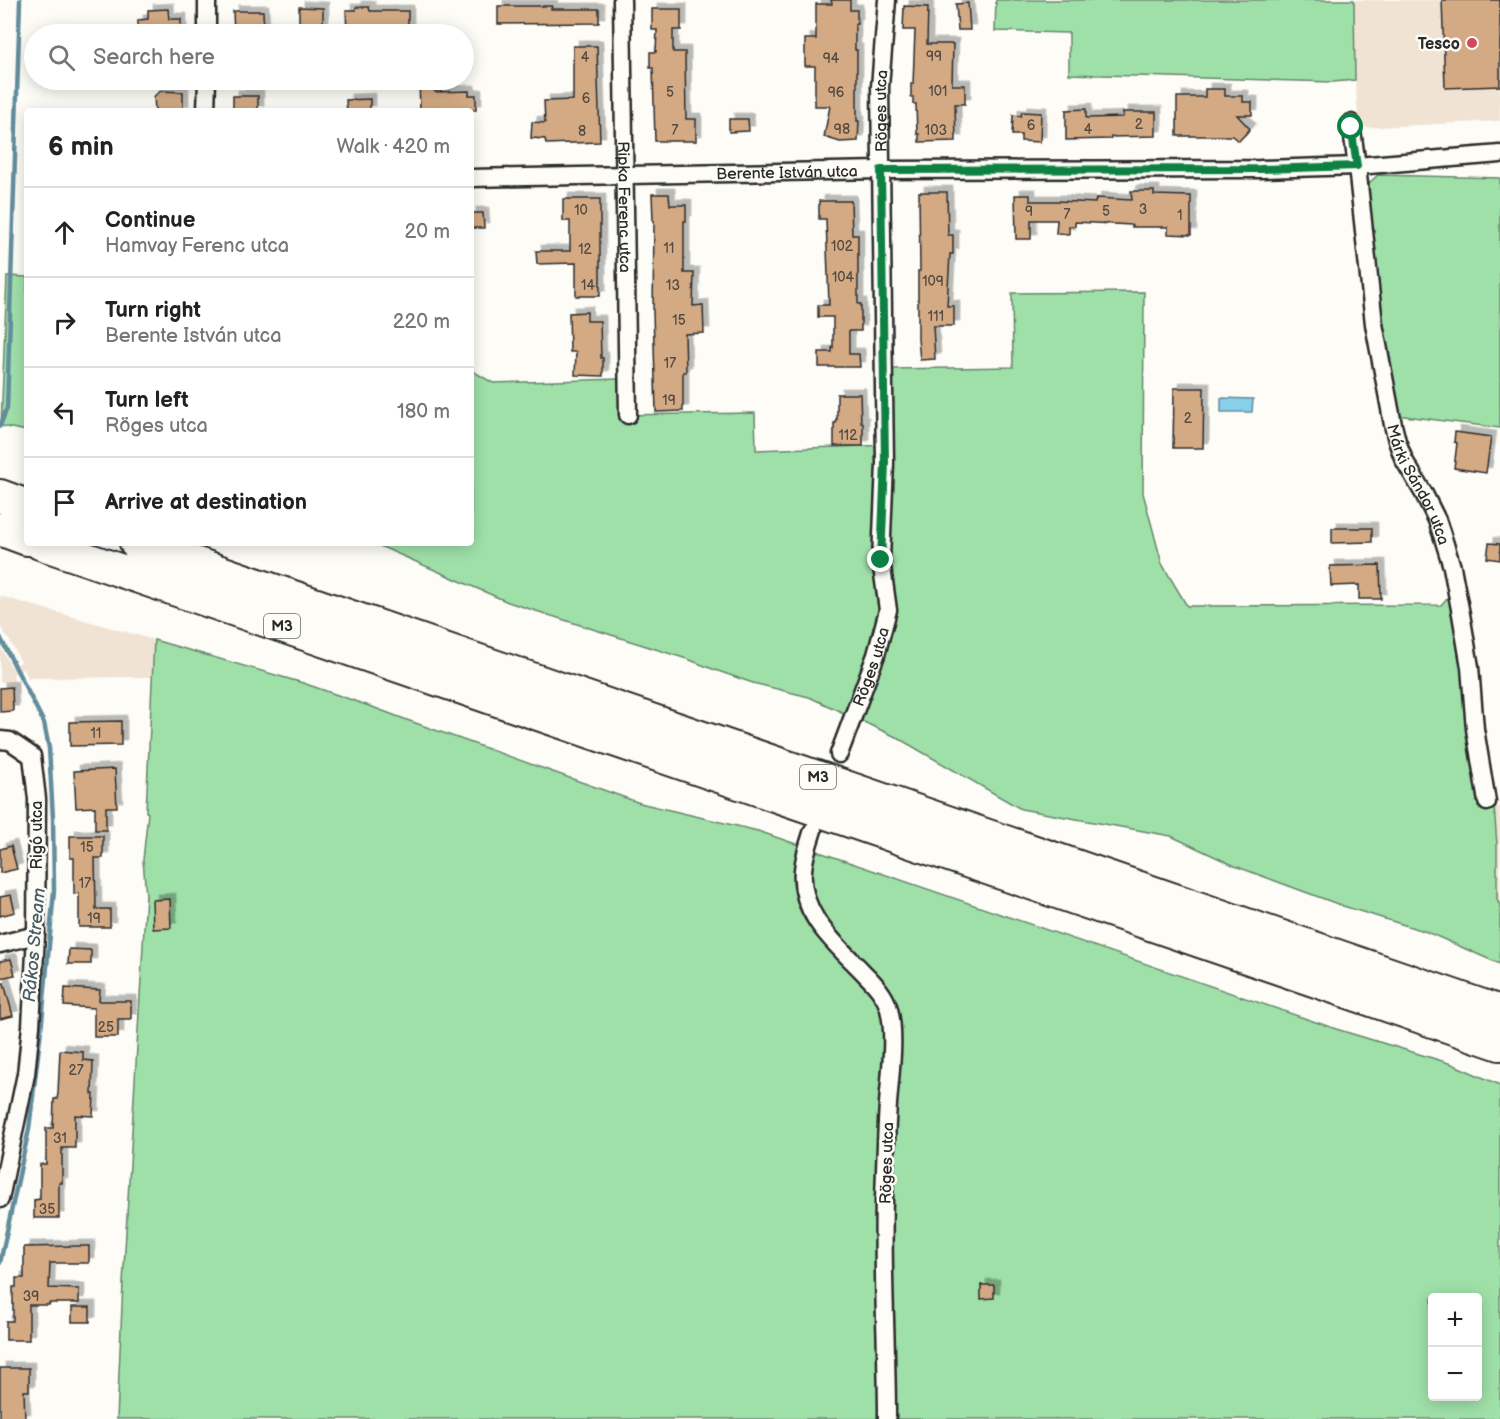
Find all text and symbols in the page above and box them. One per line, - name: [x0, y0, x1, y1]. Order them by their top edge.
- search box: [24, 24, 474, 90]
- place label: Tesco: [1418, 35, 1460, 54]
- marker: Tesco: [1465, 36, 1479, 50]
- icon: search: [45, 41, 78, 74]
- text: Search here: [93, 44, 215, 71]
- house number: 99: [926, 48, 942, 65]
- house number: 4: [581, 49, 590, 66]
- house number: 94: [823, 50, 840, 67]
- street label: Röges utca: [872, 69, 892, 152]
- house number: 101: [928, 83, 948, 100]
- house number: 5: [666, 84, 674, 101]
- house number: 96: [828, 84, 845, 101]
- house number: 6: [582, 90, 591, 107]
- route start: [1337, 113, 1363, 139]
- house number: 2: [1135, 116, 1144, 133]
- house number: 6: [1027, 117, 1036, 134]
- house number: 98: [834, 121, 850, 138]
- house number: 4: [1084, 121, 1093, 138]
- house number: 7: [672, 122, 679, 139]
- house number: 103: [925, 122, 947, 139]
- house number: 8: [578, 123, 586, 140]
- text: 6 min: [48, 132, 114, 163]
- text: Walk · 420 m: [337, 135, 450, 159]
- street label: Ripka Ferenc utca: [613, 141, 634, 273]
- street label: Berente István utca: [716, 162, 858, 184]
- house number: 3: [1139, 201, 1147, 218]
- house number: 10: [574, 202, 588, 219]
- house number: 9: [1025, 203, 1033, 220]
- house number: 5: [1102, 203, 1110, 220]
- house number: 7: [1064, 206, 1071, 223]
- text: Continue: [105, 207, 195, 234]
- house number: 1: [1177, 207, 1183, 224]
- icon: ahead: [48, 216, 81, 249]
- text: 20 m: [405, 220, 450, 244]
- text: Hamvay Ferenc utca: [105, 234, 289, 258]
- house number: 102: [831, 238, 854, 255]
- house number: 11: [664, 240, 674, 257]
- house number: 12: [578, 241, 593, 258]
- house number: 104: [832, 269, 855, 286]
- house number: 109: [922, 273, 944, 290]
- house number: 14: [581, 277, 595, 294]
- house number: 13: [666, 277, 680, 294]
- text: Turn right: [105, 297, 201, 324]
- icon: right: [48, 306, 81, 339]
- house number: 111: [928, 308, 944, 325]
- text: 220 m: [393, 310, 450, 334]
- house number: 15: [672, 312, 686, 329]
- text: Berente István utca: [105, 324, 282, 348]
- house number: 17: [664, 355, 676, 372]
- text: Turn left: [105, 387, 189, 414]
- house number: 19: [662, 392, 676, 409]
- icon: left: [48, 396, 81, 429]
- text: 180 m: [397, 400, 450, 424]
- house number: 2: [1184, 410, 1193, 427]
- text: Röges utca: [105, 414, 208, 438]
- street label: Márki Sándor utca: [1382, 422, 1453, 547]
- house number: 112: [838, 427, 858, 444]
- icon: arrive: [48, 486, 81, 519]
- text: Arrive at destination: [105, 489, 307, 516]
- route end: [867, 546, 893, 572]
- road number: M3: [264, 614, 300, 638]
- street label: Röges utca: [850, 625, 894, 709]
- house number: 11: [91, 725, 101, 742]
- road number: M3: [800, 765, 836, 789]
- street label: Rigó utca: [28, 801, 47, 869]
- house number: 15: [80, 839, 94, 856]
- house number: 17: [79, 875, 91, 892]
- water label: Rákos Stream: [19, 887, 50, 1003]
- house number: 19: [87, 910, 101, 927]
- house number: 25: [98, 1019, 114, 1036]
- house number: 27: [68, 1062, 84, 1079]
- street label: Röges utca: [877, 1122, 898, 1205]
- house number: 31: [53, 1130, 67, 1147]
- house number: 35: [39, 1201, 55, 1218]
- house number: 39: [23, 1288, 39, 1305]
- map controls: [1428, 1293, 1482, 1401]
- button: +: [1428, 1293, 1482, 1347]
- button: −: [1428, 1347, 1482, 1401]

